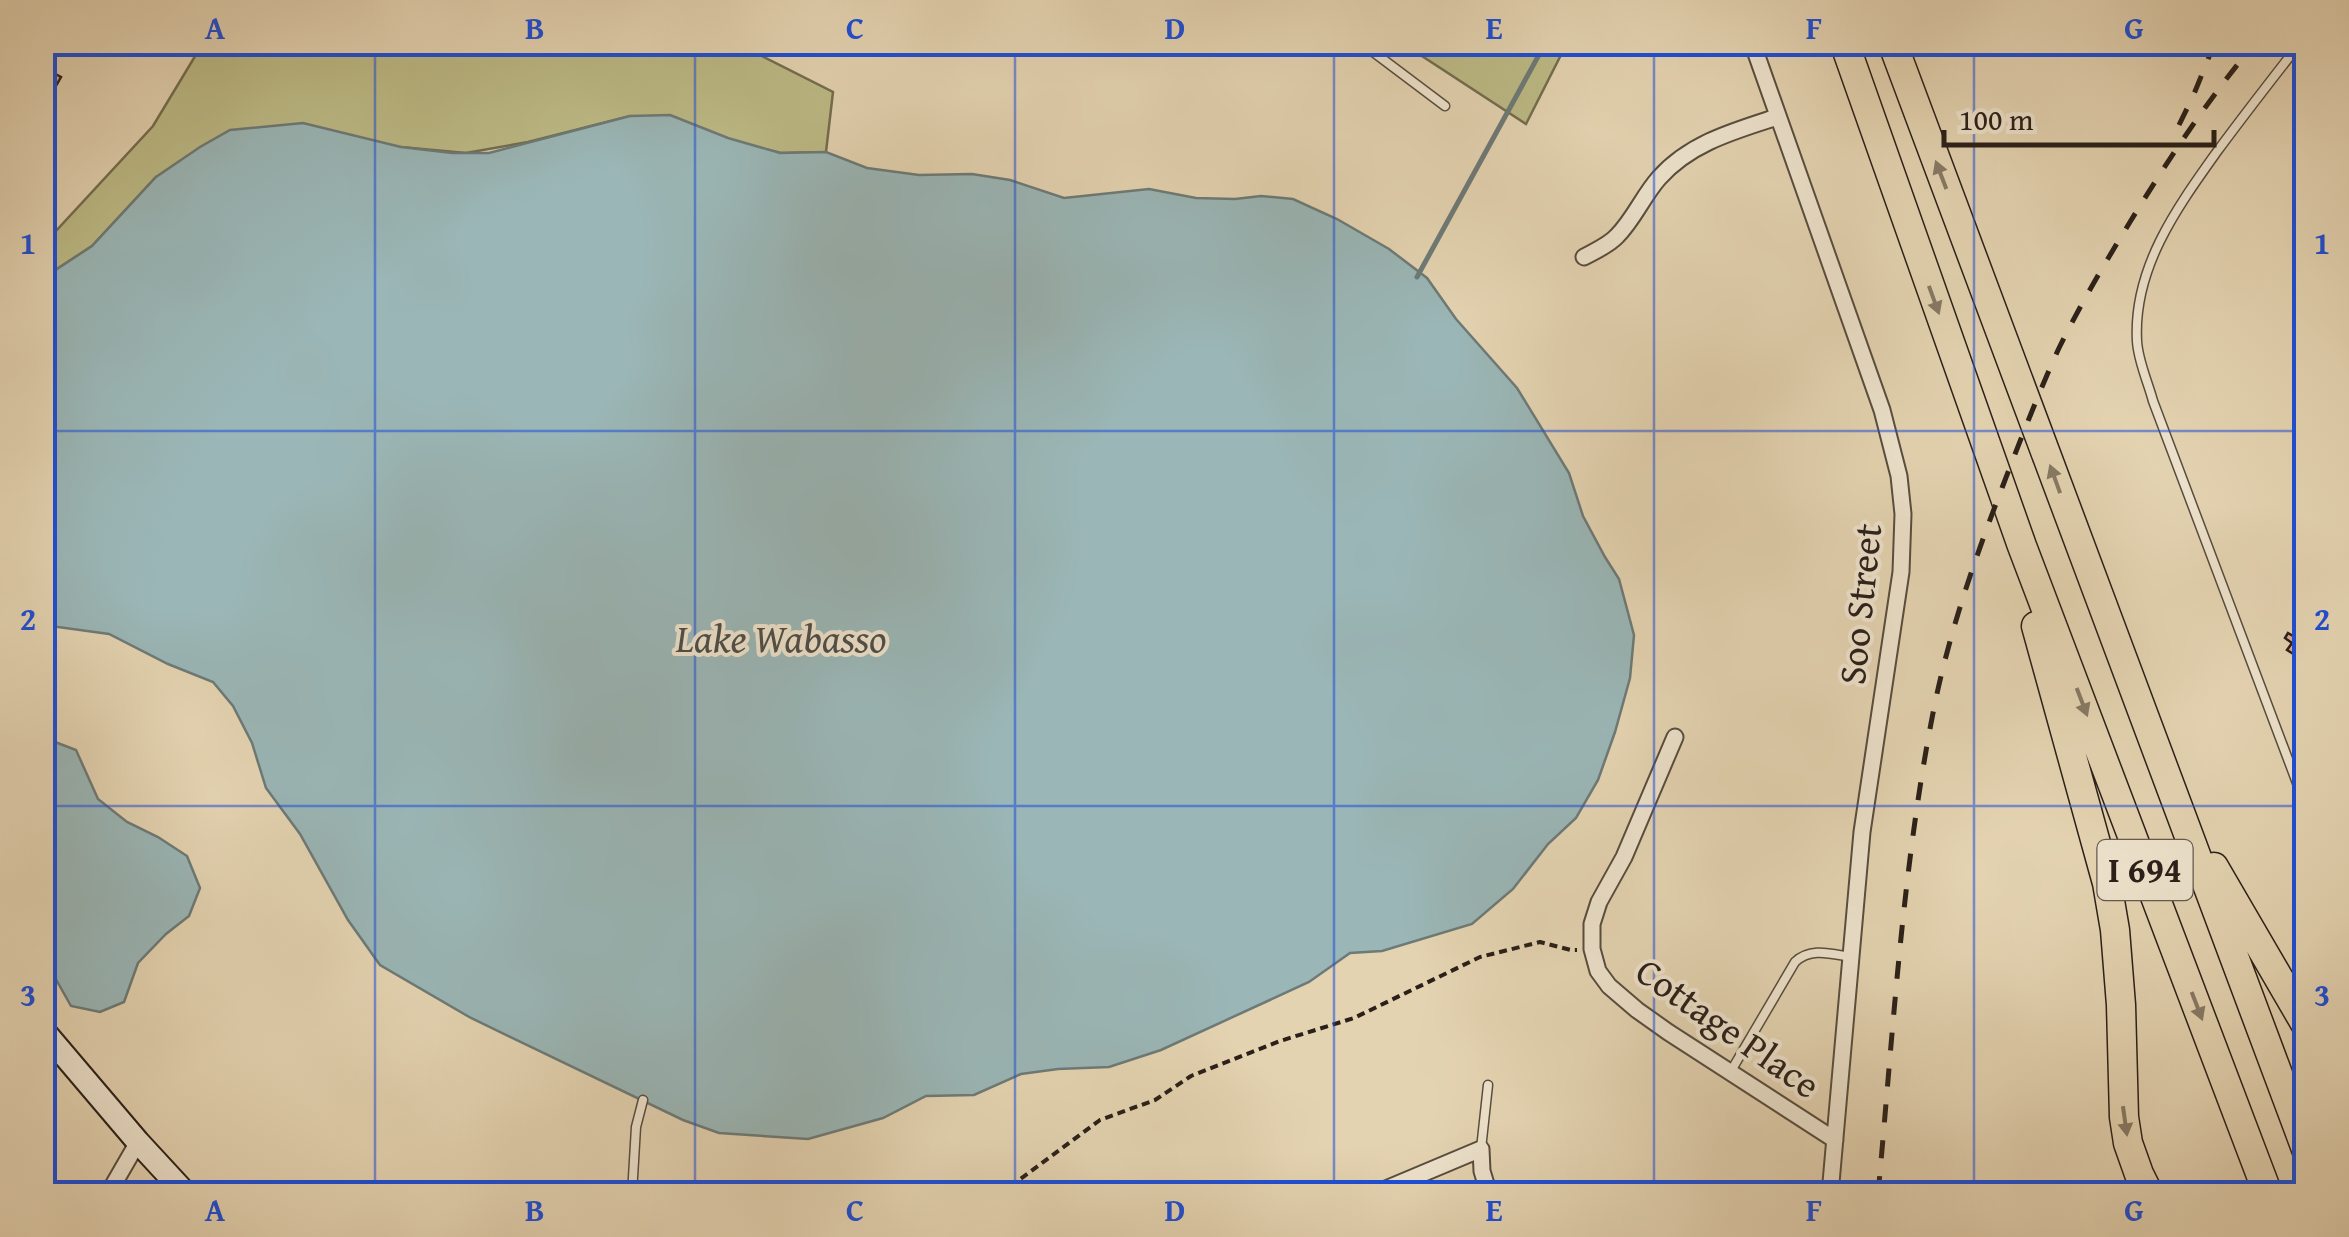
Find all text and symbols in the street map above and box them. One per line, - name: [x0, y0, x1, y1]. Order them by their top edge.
- text: A: [205, 4, 226, 51]
- text: B: [525, 4, 545, 51]
- text: C: [846, 4, 864, 51]
- text: D: [1165, 4, 1185, 51]
- text: E: [1485, 4, 1503, 51]
- text: F: [1806, 4, 1822, 51]
- text: G: [2124, 4, 2144, 51]
- scale bar: [1944, 85, 2214, 147]
- text: 100 m: [1959, 97, 2034, 141]
- one-way arrow: [1933, 160, 1948, 190]
- text: 1: [20, 219, 36, 266]
- text: 1: [2314, 219, 2330, 266]
- one-way arrow: [1927, 285, 1942, 315]
- one-way arrow: [2047, 464, 2062, 494]
- street label: Soo Street: [1823, 520, 1895, 687]
- text: 2: [20, 595, 36, 642]
- text: 2: [2314, 595, 2330, 642]
- water label: Lake Wabasso: [675, 608, 886, 667]
- one-way arrow: [2074, 688, 2090, 718]
- road number: I 694: [2098, 840, 2192, 900]
- street label: Cottage Place: [1625, 943, 1832, 1111]
- text: 3: [20, 971, 36, 1018]
- text: 3: [2314, 971, 2330, 1018]
- one-way arrow: [2190, 992, 2205, 1022]
- one-way arrow: [2117, 1106, 2133, 1138]
- text: A: [205, 1186, 226, 1233]
- text: B: [525, 1186, 545, 1233]
- text: C: [846, 1186, 864, 1233]
- text: D: [1165, 1186, 1185, 1233]
- text: E: [1485, 1186, 1503, 1233]
- text: F: [1806, 1186, 1822, 1233]
- text: G: [2124, 1186, 2144, 1233]

